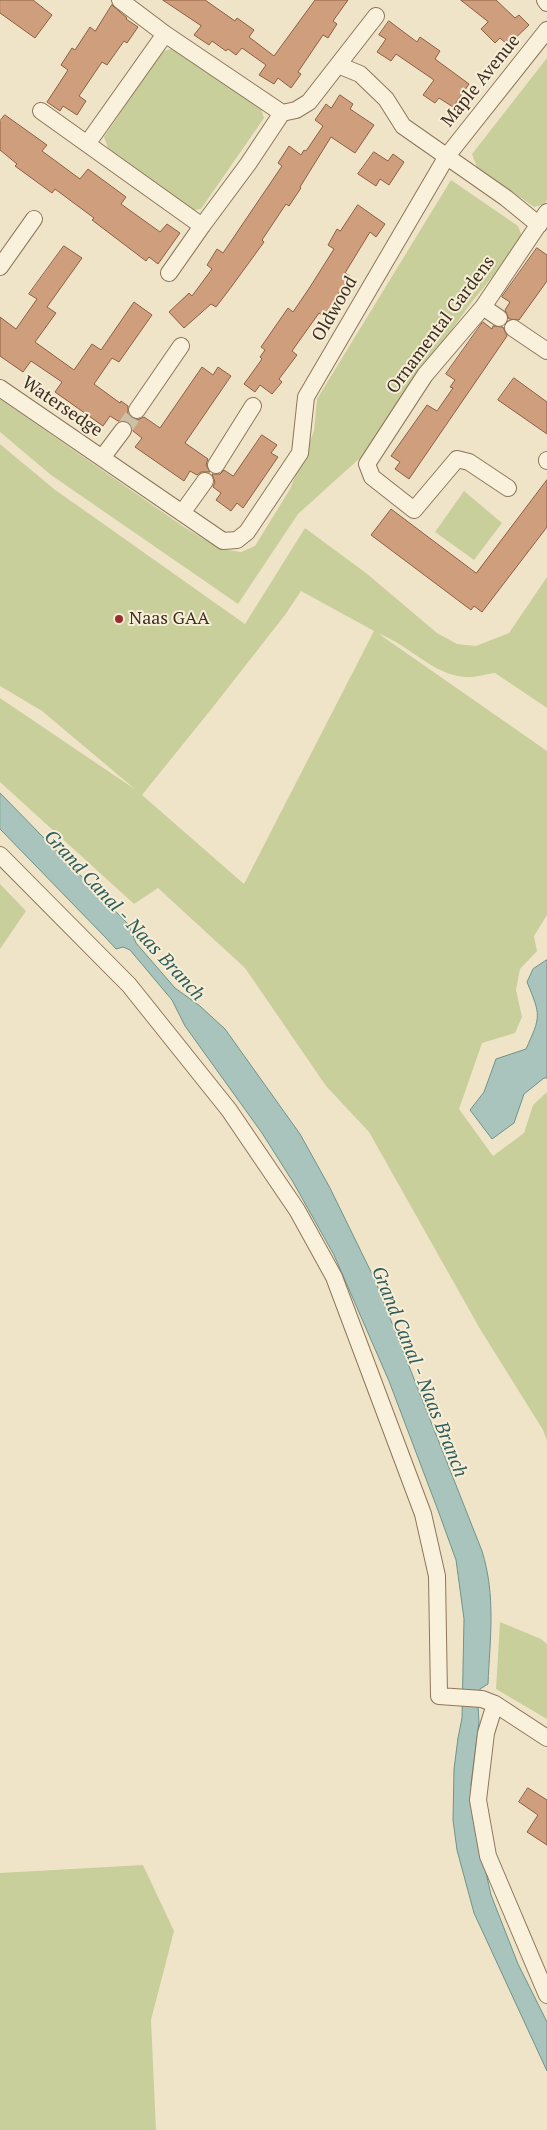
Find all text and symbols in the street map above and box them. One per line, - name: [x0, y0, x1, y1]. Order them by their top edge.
- street label: Maple Avenue: [437, 30, 525, 132]
- street label: Ornamental Gardens: [382, 252, 500, 398]
- street label: Oldwood: [308, 273, 362, 345]
- street label: Watersedge: [18, 372, 106, 442]
- place label: Naas GAA: [129, 608, 209, 630]
- marker: Naas GAA: [113, 613, 125, 625]
- water label: Grand Canal - Naas Branch: [39, 826, 209, 1006]
- water label: Grand Canal - Naas Branch: [366, 1263, 472, 1481]

